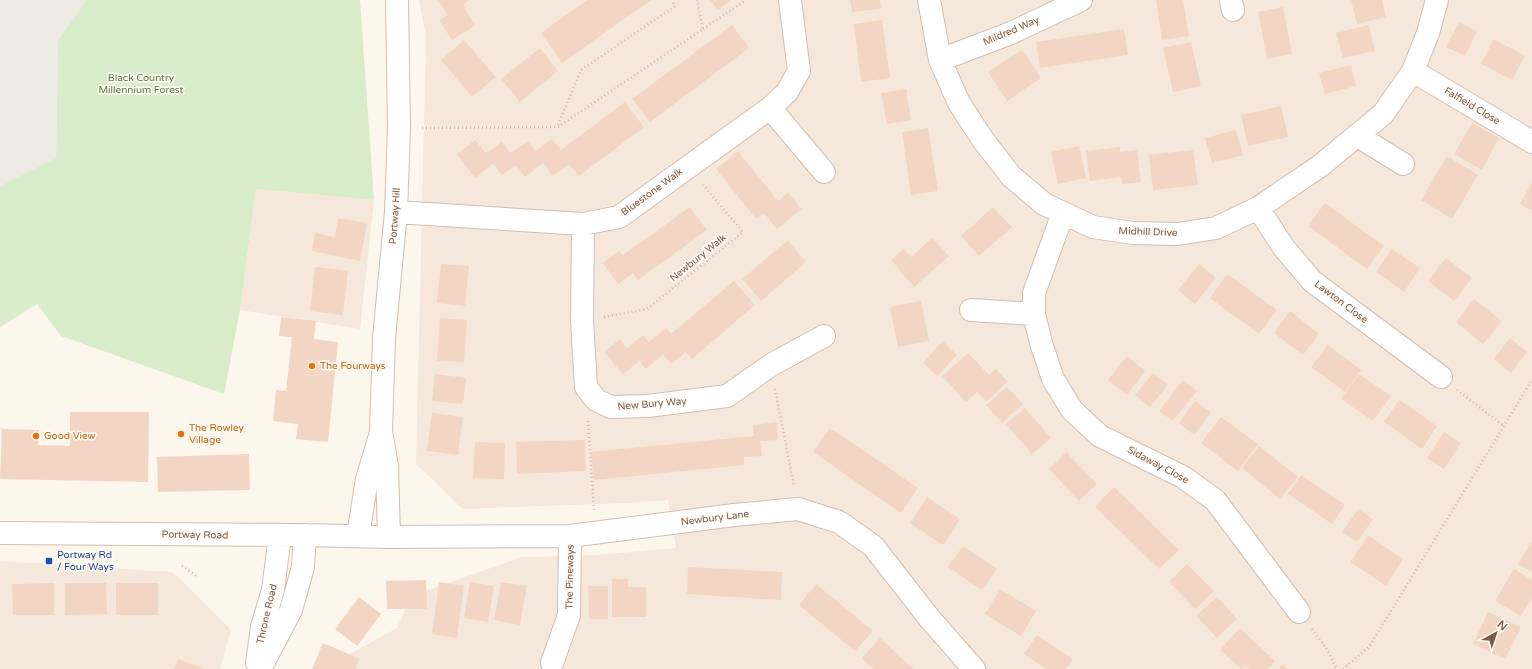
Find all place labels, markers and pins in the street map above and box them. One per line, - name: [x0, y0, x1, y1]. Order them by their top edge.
- place label: The Fourways: [320, 360, 386, 372]
- marker: The Fourways: [307, 361, 317, 371]
- place label: The Rowley Village: [189, 422, 245, 446]
- marker: The Rowley Village: [176, 429, 186, 439]
- place label: Good View: [44, 430, 96, 442]
- marker: Good View: [31, 431, 41, 441]
- place label: Portway Rd / Four Ways: [57, 549, 114, 573]
- marker: Portway Rd / Four Ways: [44, 556, 54, 566]

